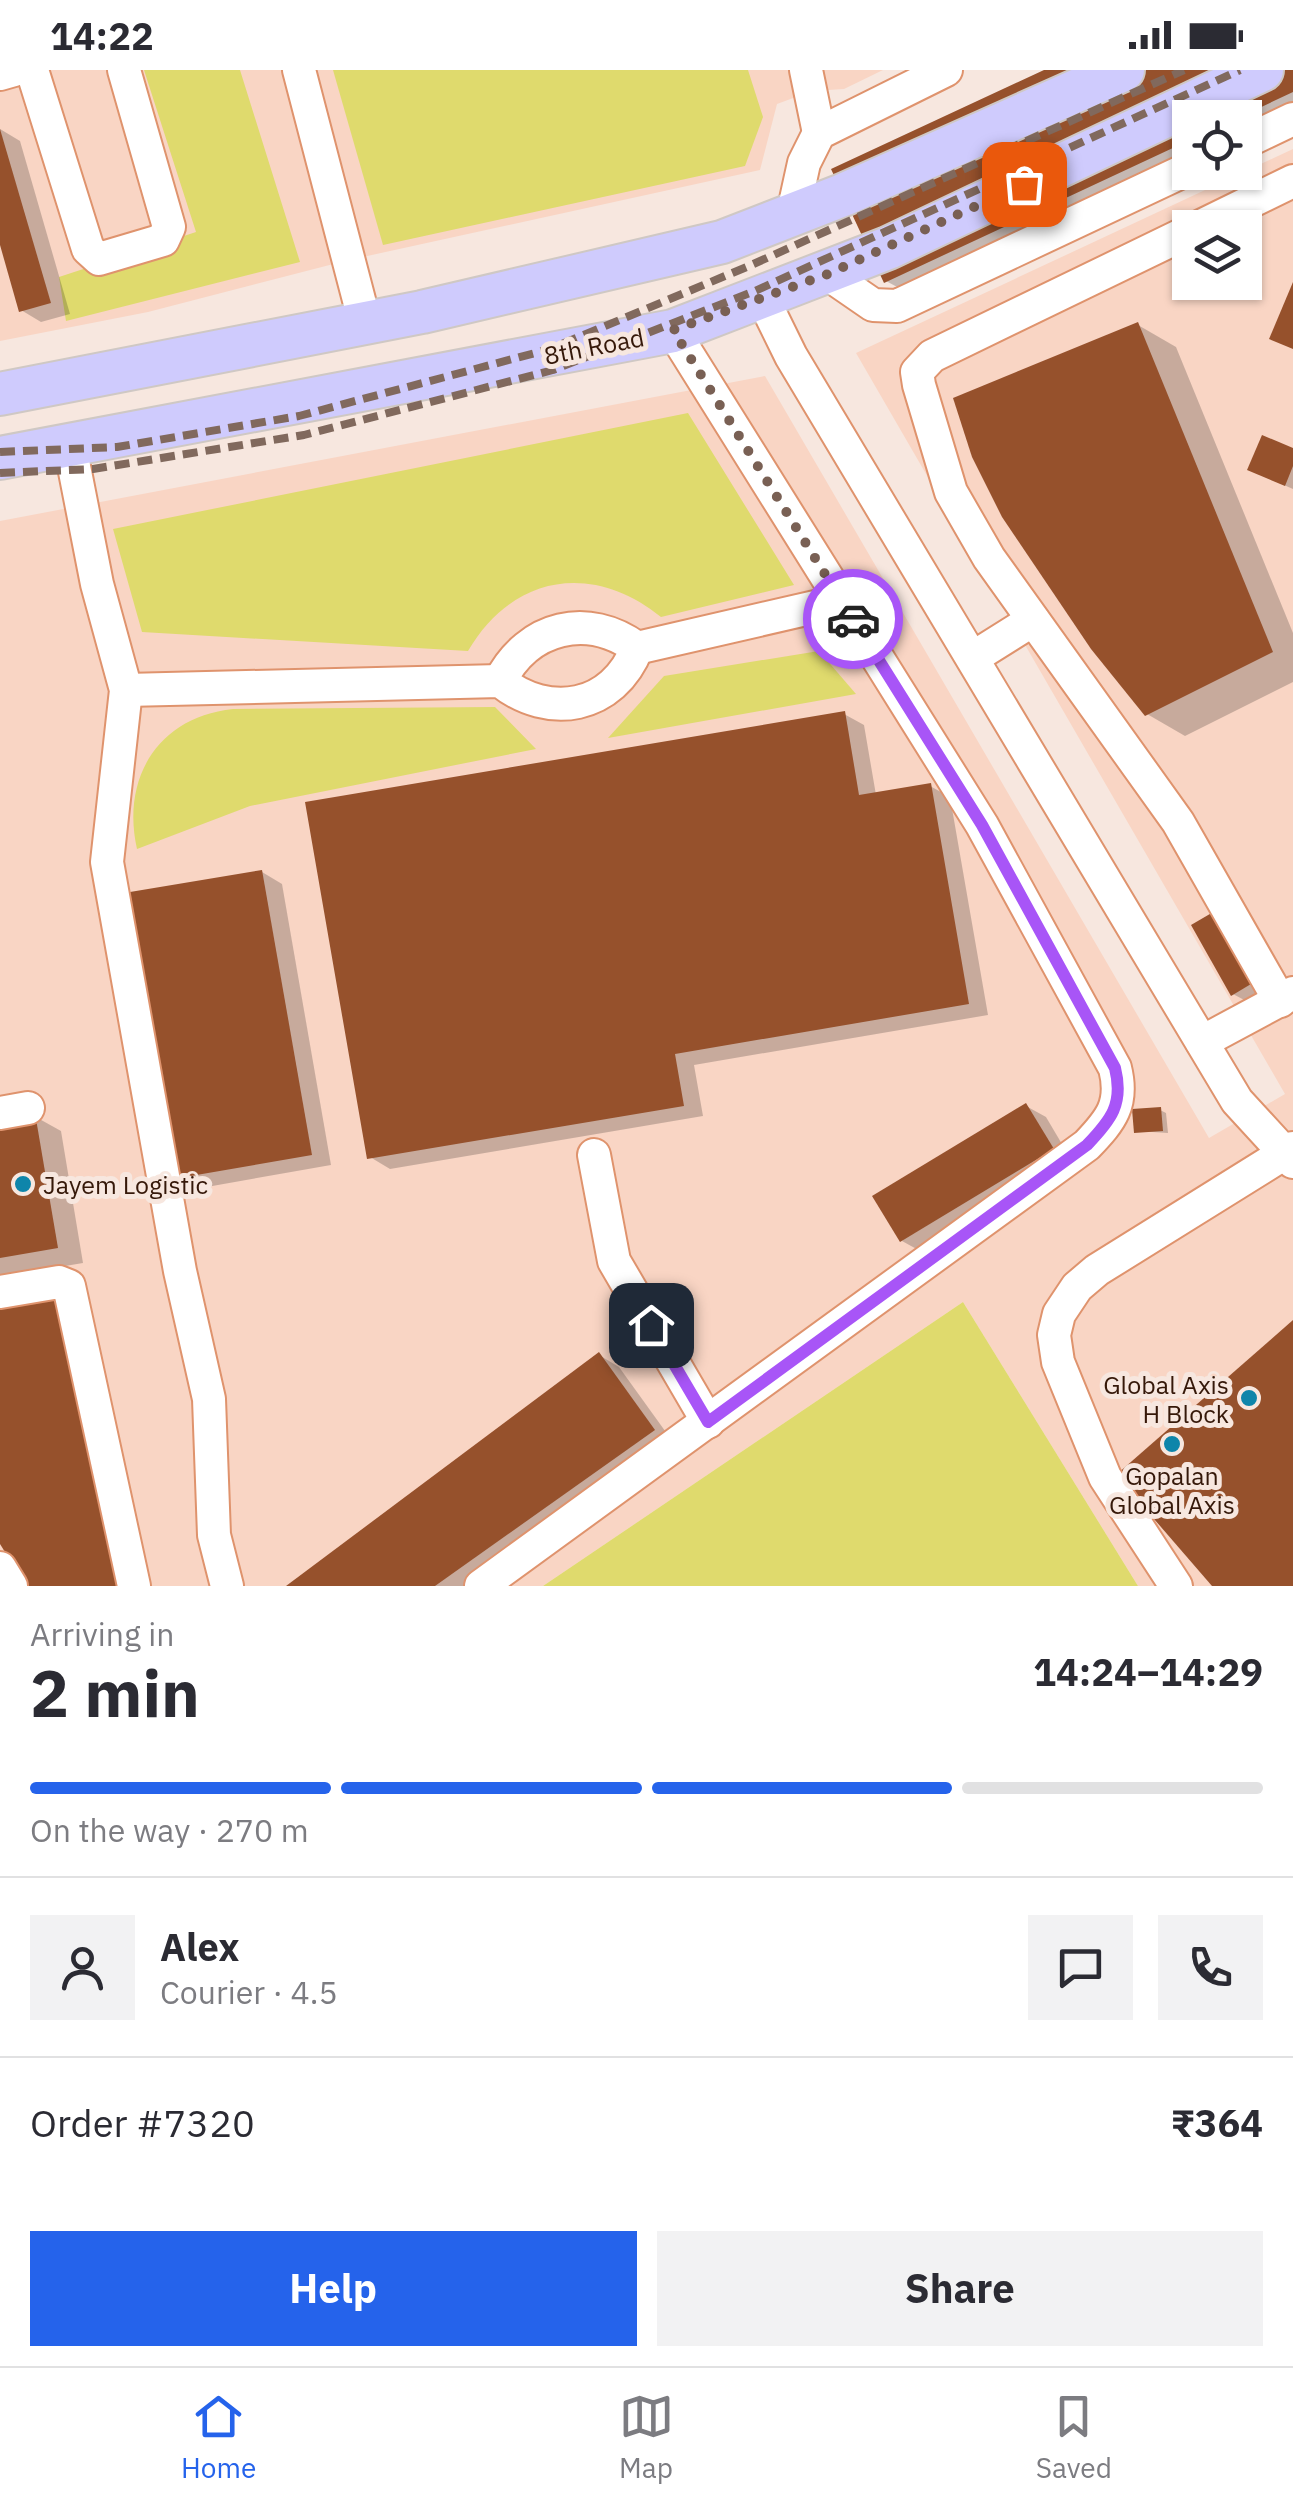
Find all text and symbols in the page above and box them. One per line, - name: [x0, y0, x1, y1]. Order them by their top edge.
- text: 14:22: [50, 11, 154, 60]
- map controls: [1172, 100, 1262, 300]
- button: locate: [1172, 100, 1262, 190]
- pin: [982, 142, 1067, 227]
- icon: bag: [997, 157, 1052, 212]
- button: layers: [1172, 210, 1262, 300]
- street label: 8th Road: [541, 320, 647, 372]
- courier: [803, 569, 903, 669]
- icon: car: [826, 592, 881, 647]
- place label: Jayem Logistic: [43, 1168, 208, 1201]
- marker: Jayem Logistic: [12, 1173, 34, 1195]
- pin: [609, 1283, 694, 1368]
- icon: home: [624, 1298, 679, 1353]
- place label: Global Axis H Block: [1103, 1368, 1229, 1430]
- marker: Global Axis H Block: [1238, 1387, 1260, 1409]
- marker: Gopalan Global Axis: [1161, 1433, 1183, 1455]
- place label: Gopalan Global Axis: [1109, 1459, 1235, 1521]
- text: Arriving in: [30, 1613, 175, 1655]
- text: 14:24–14:29: [1033, 1647, 1263, 1696]
- text: 2 min: [30, 1650, 200, 1735]
- text: On the way · 270 m: [30, 1809, 309, 1851]
- button: person: [30, 1915, 135, 2020]
- button: chat: [1028, 1915, 1133, 2020]
- button: phone: [1158, 1915, 1263, 2020]
- text: Alex: [160, 1922, 240, 1971]
- text: Courier · 4.5: [160, 1971, 338, 2013]
- text: Order #7320: [30, 2098, 255, 2147]
- text: ₹364: [1171, 2098, 1263, 2147]
- button: Help: [30, 2231, 637, 2346]
- button: Share: [657, 2231, 1263, 2346]
- tab: Home: [181, 2389, 256, 2486]
- tab: Map: [619, 2389, 674, 2486]
- tab: Saved: [1036, 2389, 1112, 2486]

